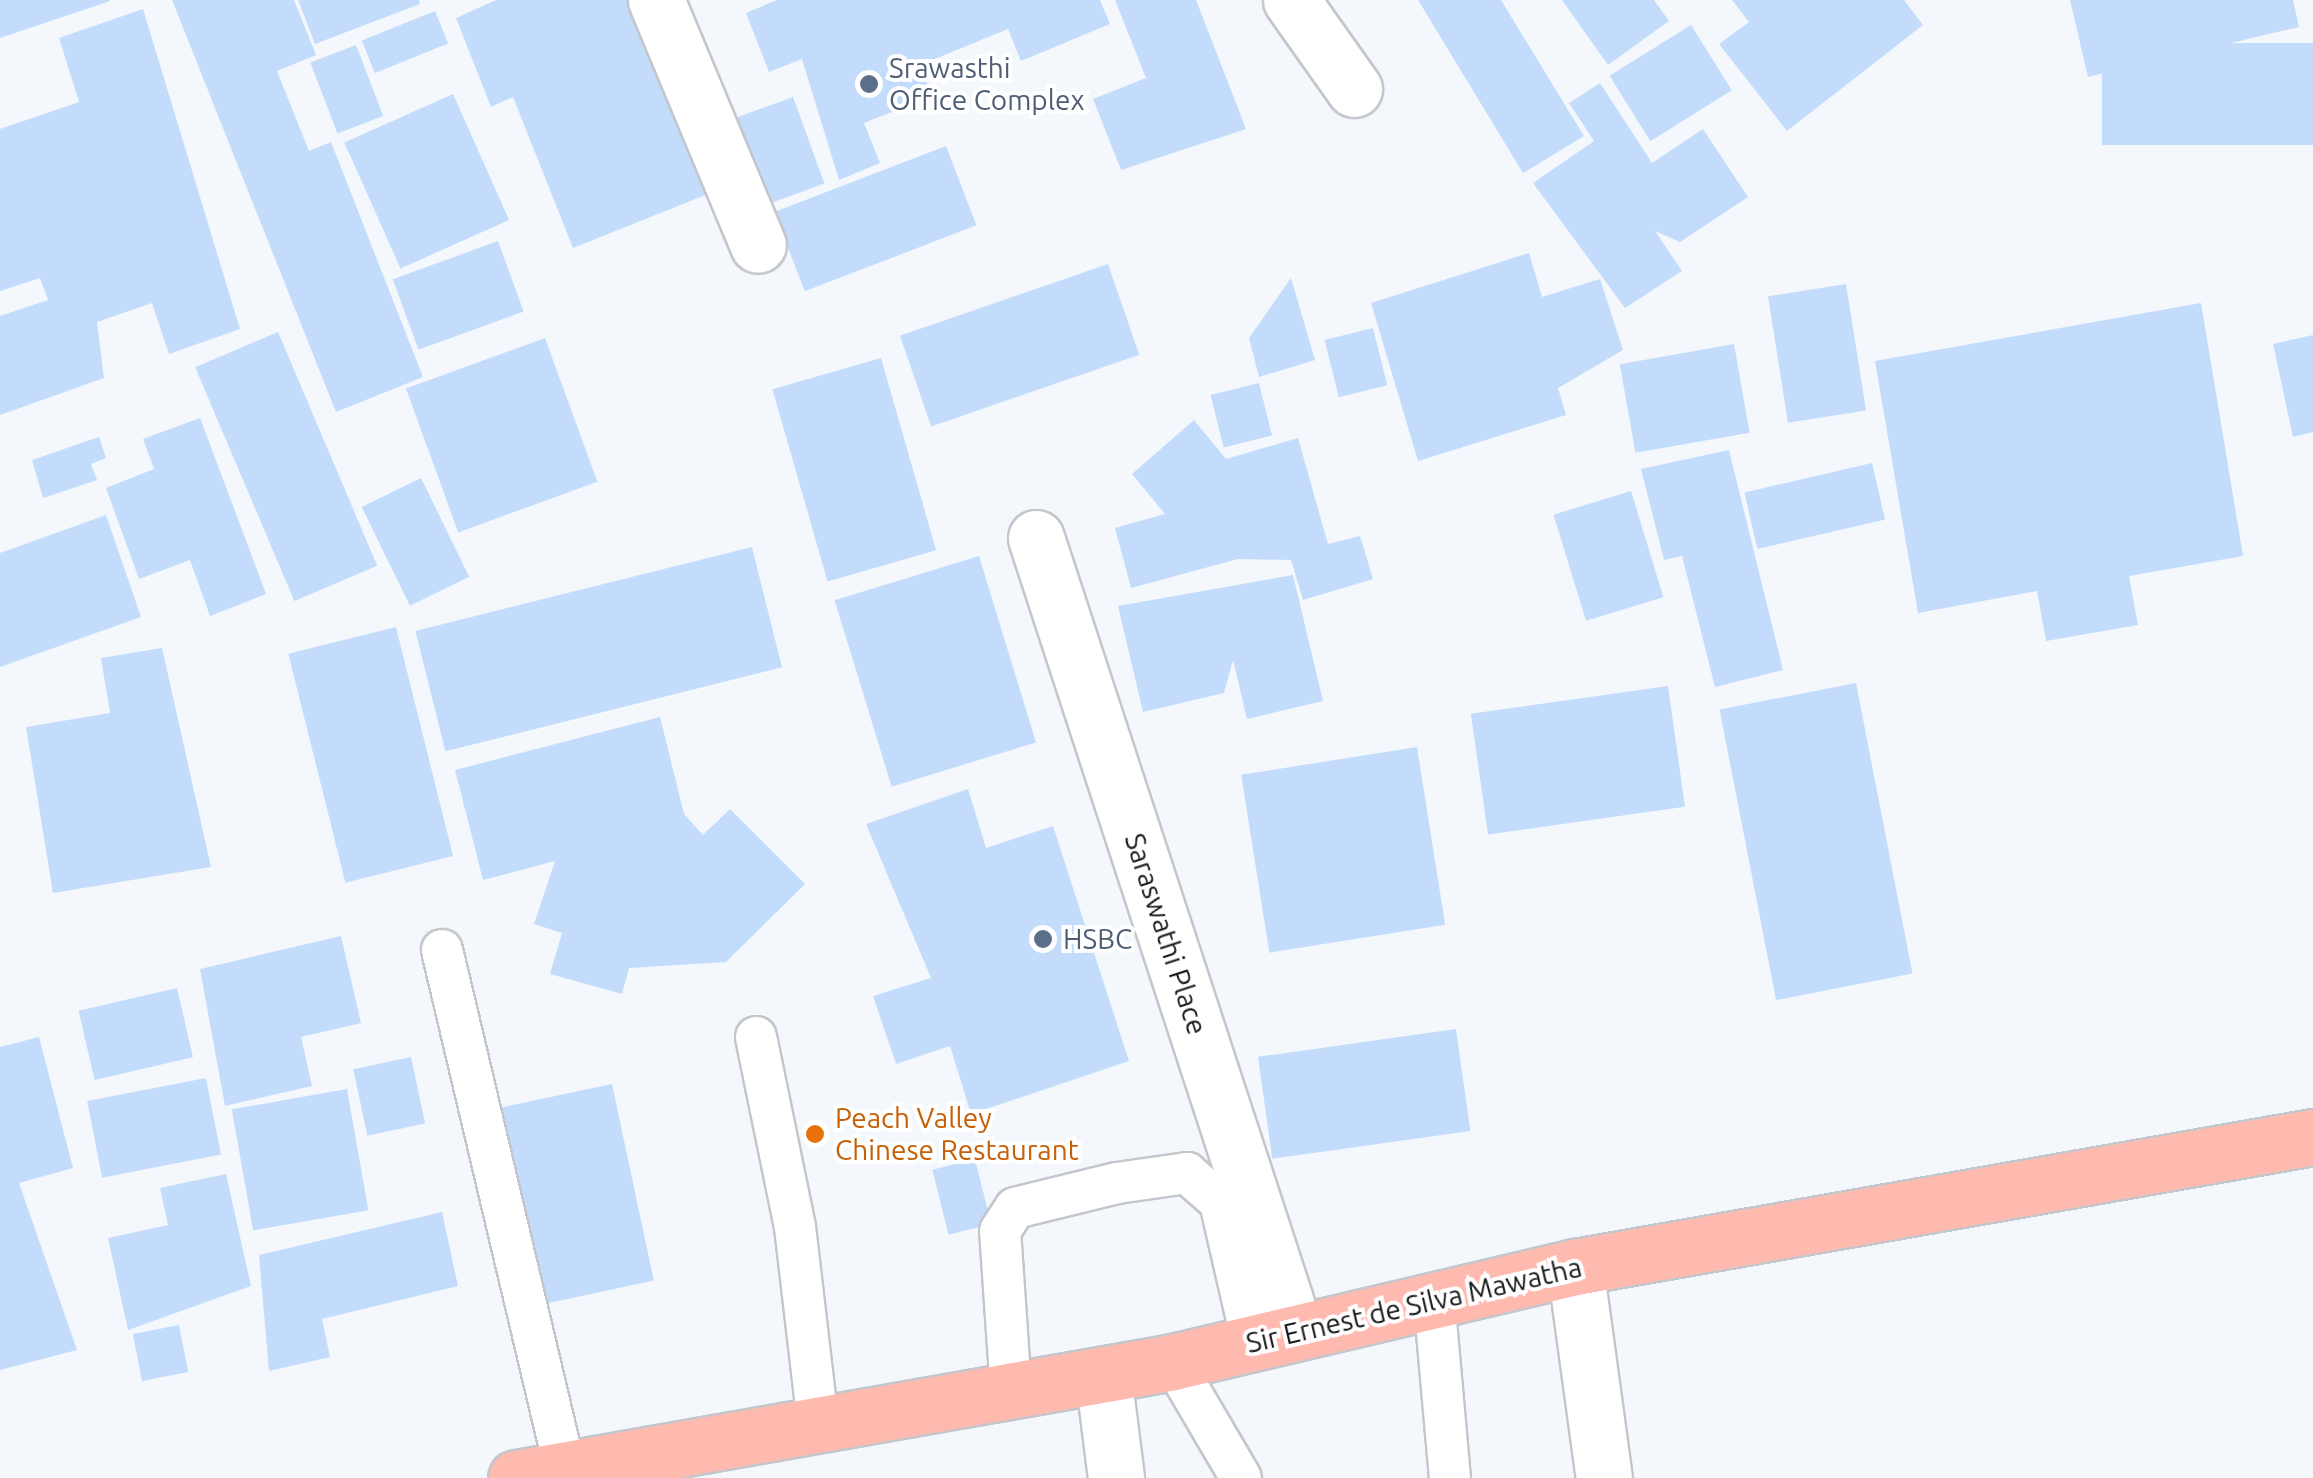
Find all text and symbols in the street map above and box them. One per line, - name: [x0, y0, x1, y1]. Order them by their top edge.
- place label: Srawasthi Office Complex: [889, 51, 1085, 117]
- marker: Srawasthi Office Complex: [858, 73, 880, 95]
- street label: Saraswathi Place: [1118, 829, 1214, 1039]
- place label: HSBC: [1063, 922, 1132, 956]
- marker: HSBC: [1032, 928, 1054, 950]
- place label: Peach Valley Chinese Restaurant: [835, 1101, 1079, 1167]
- marker: Peach Valley Chinese Restaurant: [804, 1123, 826, 1145]
- street label: Sir Ernest de Silva Mawatha: [1243, 1250, 1585, 1360]

